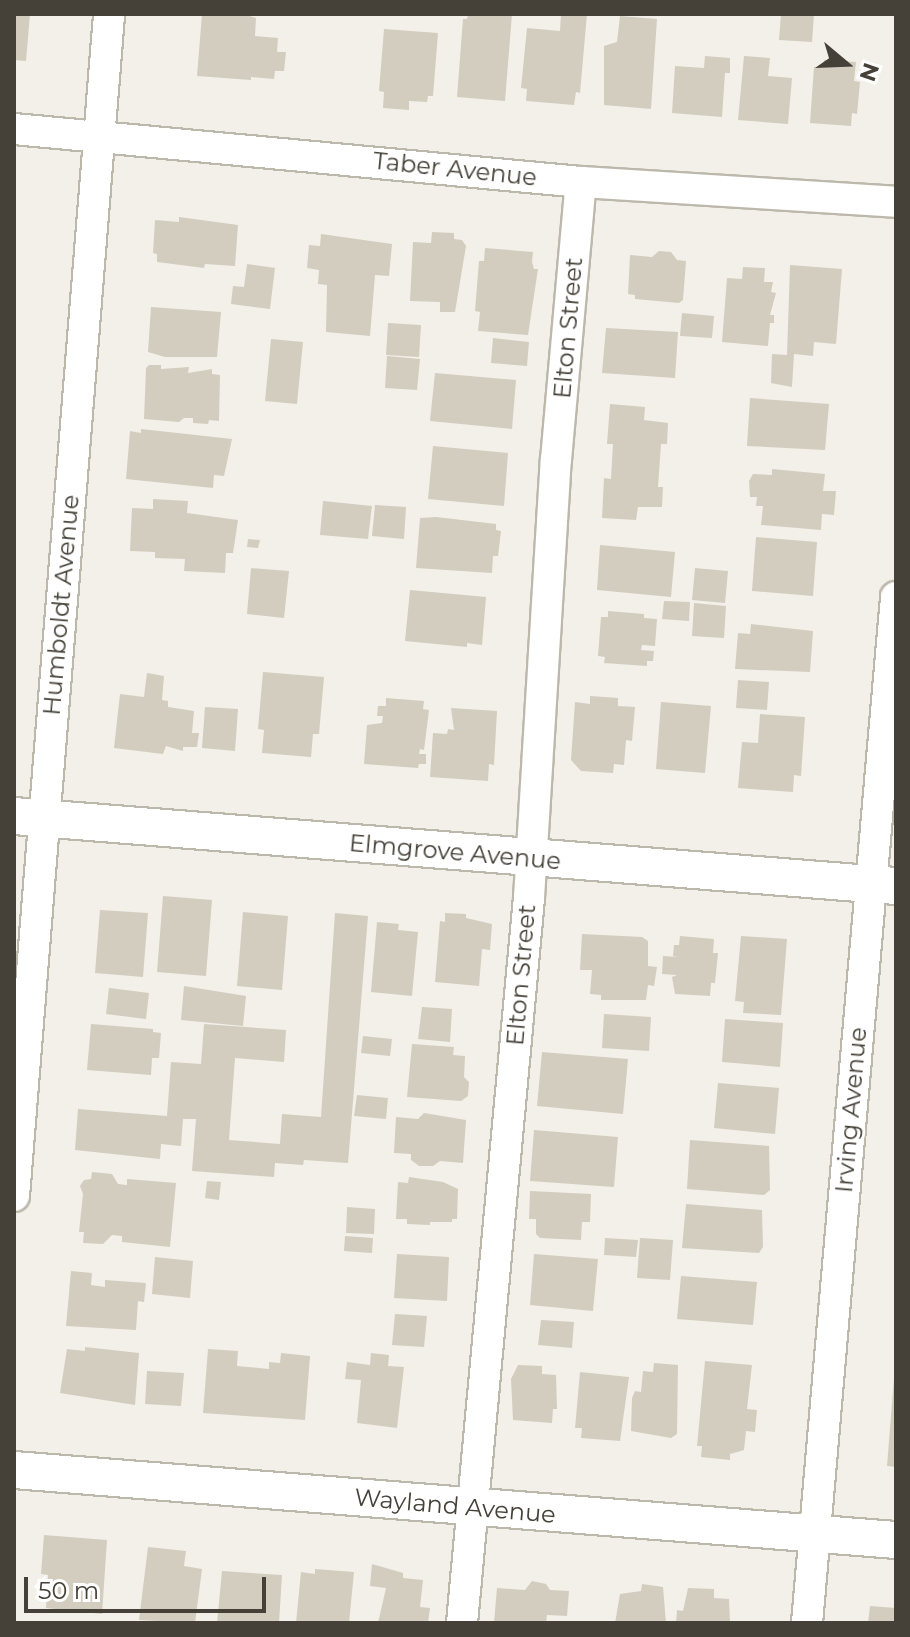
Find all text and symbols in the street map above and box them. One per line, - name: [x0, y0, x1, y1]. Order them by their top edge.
- north arrow: [806, 24, 886, 104]
- text: N: [854, 59, 885, 85]
- street label: Taber Avenue: [372, 146, 538, 192]
- street label: Elton Street: [547, 256, 589, 400]
- street label: Humboldt Avenue: [37, 493, 85, 717]
- street label: Elmgrove Avenue: [348, 828, 562, 876]
- street label: Elton Street: [500, 903, 542, 1047]
- street label: Irving Avenue: [829, 1026, 873, 1194]
- street label: Wayland Avenue: [353, 1483, 557, 1529]
- scale bar: [28, 1561, 270, 1611]
- text: 50 m: [38, 1576, 99, 1605]

